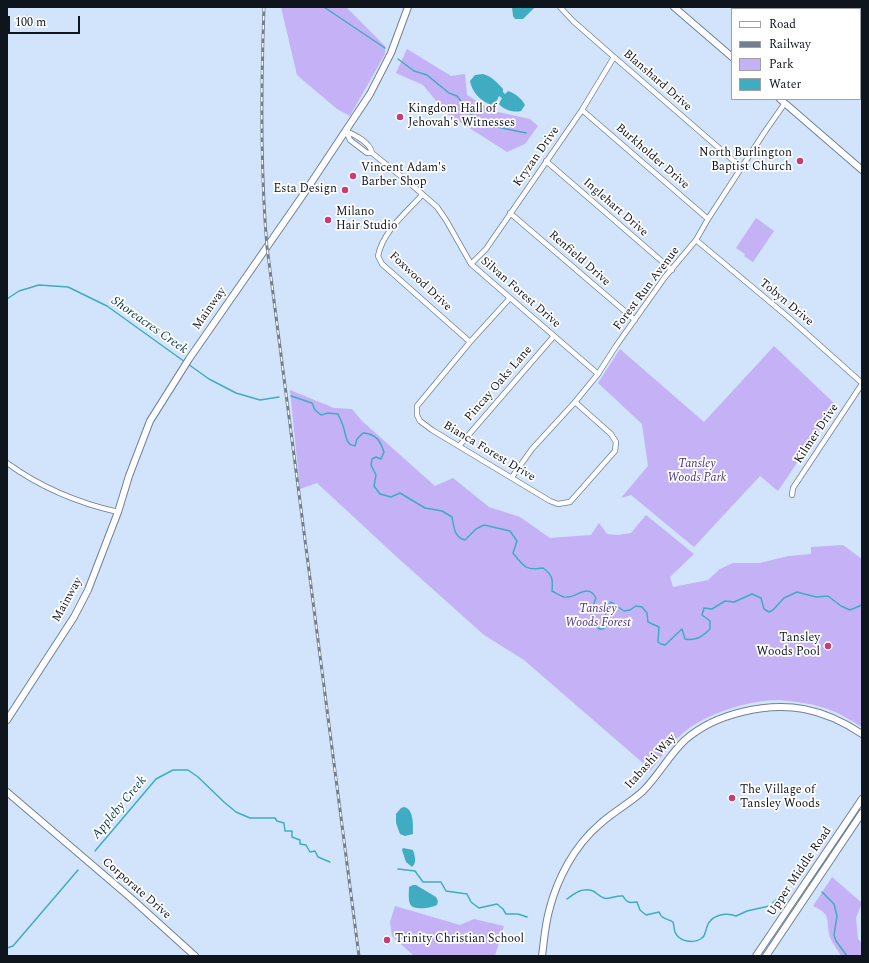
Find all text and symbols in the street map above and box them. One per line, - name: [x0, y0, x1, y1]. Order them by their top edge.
- scale bar: [10, 8, 82, 34]
- legend: [731, 8, 861, 100]
- text: 100 m: [15, 13, 46, 32]
- text: Road: [769, 15, 796, 34]
- text: Railway: [769, 35, 811, 54]
- street label: Blanshard Drive: [620, 47, 694, 115]
- text: Park: [769, 55, 794, 74]
- text: Water: [769, 75, 801, 94]
- place label: Kingdom Hall of Jehovah's Witnesses: [408, 103, 515, 131]
- marker: Kingdom Hall of Jehovah's Witnesses: [395, 112, 405, 122]
- street label: Burkholder Drive: [612, 121, 692, 193]
- street label: Kryzan Drive: [511, 124, 563, 190]
- place label: North Burlington Baptist Church: [699, 147, 792, 175]
- marker: North Burlington Baptist Church: [795, 156, 805, 166]
- place label: Vincent Adam's Barber Shop: [361, 162, 446, 190]
- marker: Vincent Adam's Barber Shop: [348, 171, 358, 181]
- street label: Inglehart Drive: [579, 176, 651, 240]
- place label: Esta Design: [274, 183, 337, 197]
- marker: Esta Design: [340, 185, 350, 195]
- place label: Milano Hair Studio: [336, 206, 398, 234]
- marker: Milano Hair Studio: [323, 215, 333, 225]
- street label: Renfield Drive: [545, 228, 613, 290]
- street label: Forest Run Avenue: [611, 244, 683, 334]
- street label: Foxwood Drive: [386, 249, 454, 315]
- street label: Silvan Forest Drive: [477, 254, 563, 332]
- street label: Tobyn Drive: [756, 276, 816, 330]
- street label: Mainway: [190, 285, 230, 333]
- water label: Shoreacres Creek: [108, 294, 190, 358]
- street label: Pincay Oaks Lane: [462, 343, 536, 425]
- street label: Kilmer Drive: [792, 401, 842, 467]
- street label: Bianca Forest Drive: [440, 419, 538, 485]
- park label: Tansley Woods Park: [668, 458, 726, 486]
- street label: Mainway: [50, 575, 86, 625]
- park label: Tansley Woods Forest: [565, 603, 631, 631]
- place label: Tansley Woods Pool: [757, 632, 820, 660]
- marker: Tansley Woods Pool: [823, 641, 833, 651]
- street label: Itabashi Way: [622, 731, 680, 793]
- water label: Appleby Creek: [89, 773, 151, 843]
- place label: The Village of Tansley Woods: [740, 784, 820, 812]
- marker: The Village of Tansley Woods: [727, 793, 737, 803]
- street label: Upper Middle Road: [765, 825, 835, 919]
- street label: Corporate Drive: [99, 855, 173, 923]
- place label: Trinity Christian School: [395, 933, 524, 947]
- marker: Trinity Christian School: [382, 935, 392, 945]

